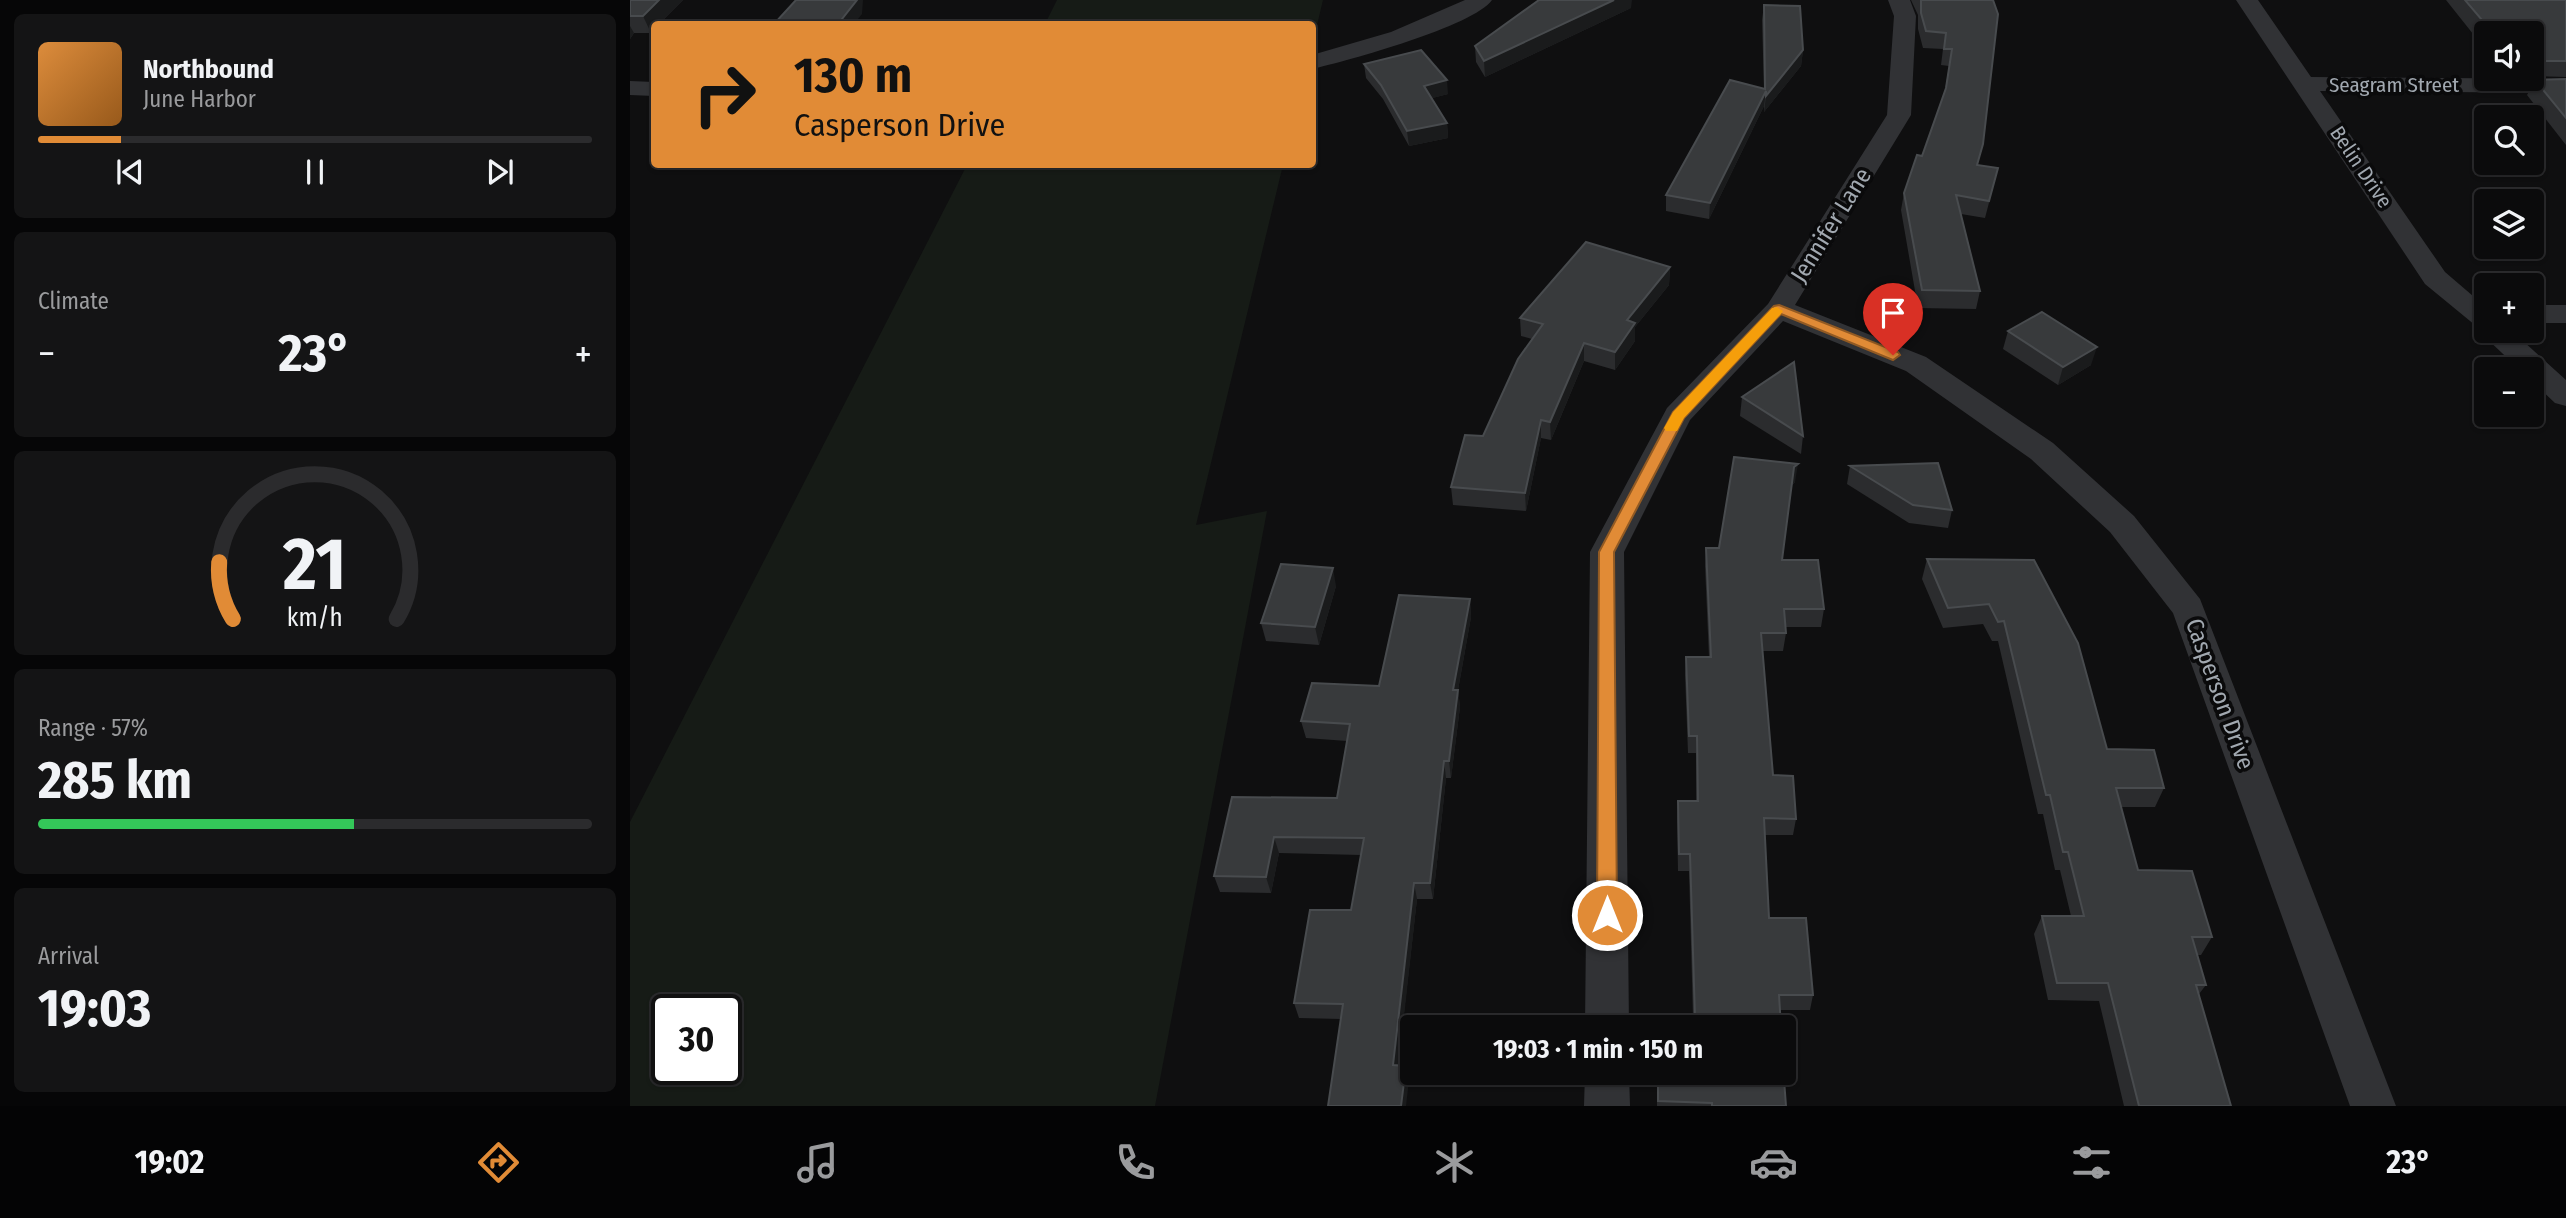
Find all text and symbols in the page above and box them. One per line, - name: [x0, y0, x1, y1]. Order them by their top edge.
- map controls: [2474, 21, 2544, 427]
- button: sound: [2474, 21, 2544, 91]
- text: 130 m: [794, 46, 912, 105]
- icon: right: [679, 49, 770, 140]
- text: Northbound: [143, 54, 274, 85]
- street label: Seagram Street: [2329, 72, 2459, 98]
- text: June Harbor: [143, 85, 256, 113]
- button: search: [2474, 105, 2544, 175]
- text: Casperson Drive: [794, 106, 1005, 144]
- street label: Belin Drive: [2324, 121, 2398, 213]
- icon: previous: [111, 153, 149, 191]
- icon: pause: [296, 153, 334, 191]
- icon: next: [481, 153, 519, 191]
- street label: Jennifer Lane: [1785, 163, 1877, 287]
- button: layers: [2474, 189, 2544, 259]
- button: +: [2474, 273, 2544, 343]
- pin: [1863, 283, 1923, 355]
- text: Climate: [38, 287, 109, 315]
- icon: arrive: [1874, 294, 1912, 332]
- text: 23°: [278, 322, 351, 385]
- text: −: [38, 331, 55, 377]
- text: +: [575, 331, 592, 377]
- button: −: [2474, 357, 2544, 427]
- text: 21: [282, 521, 347, 608]
- text: km/h: [287, 603, 343, 633]
- street label: Casperson Drive: [2180, 615, 2260, 773]
- text: Range · 57%: [38, 714, 148, 742]
- text: 285 km: [38, 749, 192, 812]
- position arrow: [1570, 878, 1644, 952]
- text: Arrival: [38, 942, 99, 970]
- text: 19:03: [38, 977, 151, 1040]
- speed limit sign: 30: [651, 994, 742, 1085]
- text: 19:03 · 1 min · 150 m: [1493, 1034, 1703, 1065]
- icon: directions: [474, 1138, 523, 1187]
- icon: music: [793, 1138, 842, 1187]
- icon: phone: [1111, 1138, 1160, 1187]
- icon: climate: [1430, 1138, 1479, 1187]
- icon: car: [1749, 1138, 1798, 1187]
- icon: filters: [2067, 1138, 2116, 1187]
- text: 19:02: [135, 1143, 204, 1181]
- text: 23°: [2386, 1143, 2431, 1181]

